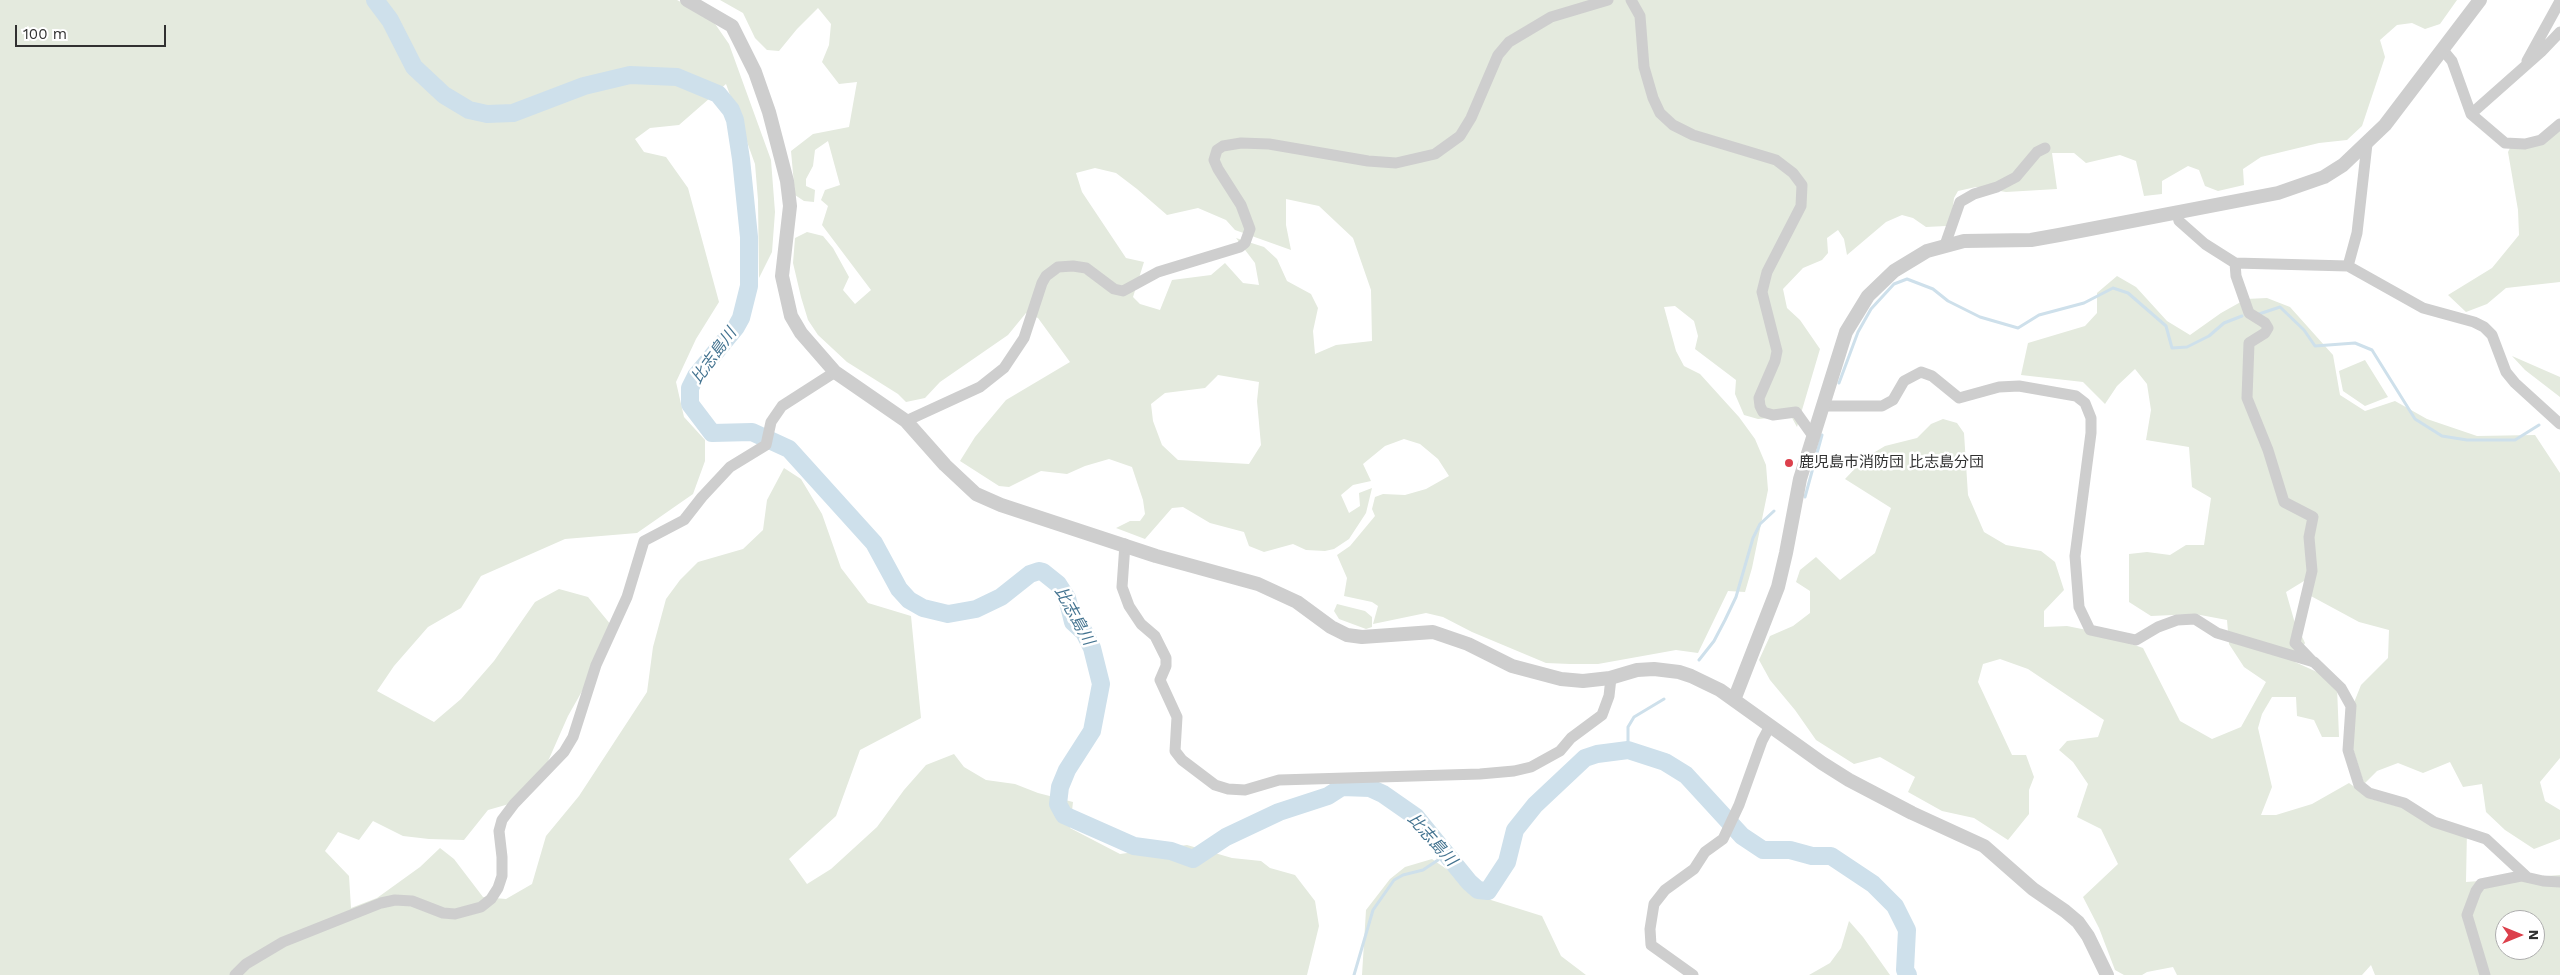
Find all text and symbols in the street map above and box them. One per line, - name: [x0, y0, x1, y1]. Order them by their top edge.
- scale bar: [18, 15, 169, 47]
- text: 100 m: [23, 25, 67, 43]
- water label: 比志島川: [687, 324, 741, 388]
- place label: 鹿児島市消防団 比志島分団: [1799, 454, 1984, 472]
- marker: 鹿児島市消防団 比志島分団: [1783, 457, 1795, 469]
- water label: 比志島川: [1050, 583, 1098, 649]
- water label: 比志島川: [1403, 810, 1461, 870]
- north arrow: [2495, 910, 2545, 960]
- text: N: [2526, 930, 2542, 940]

